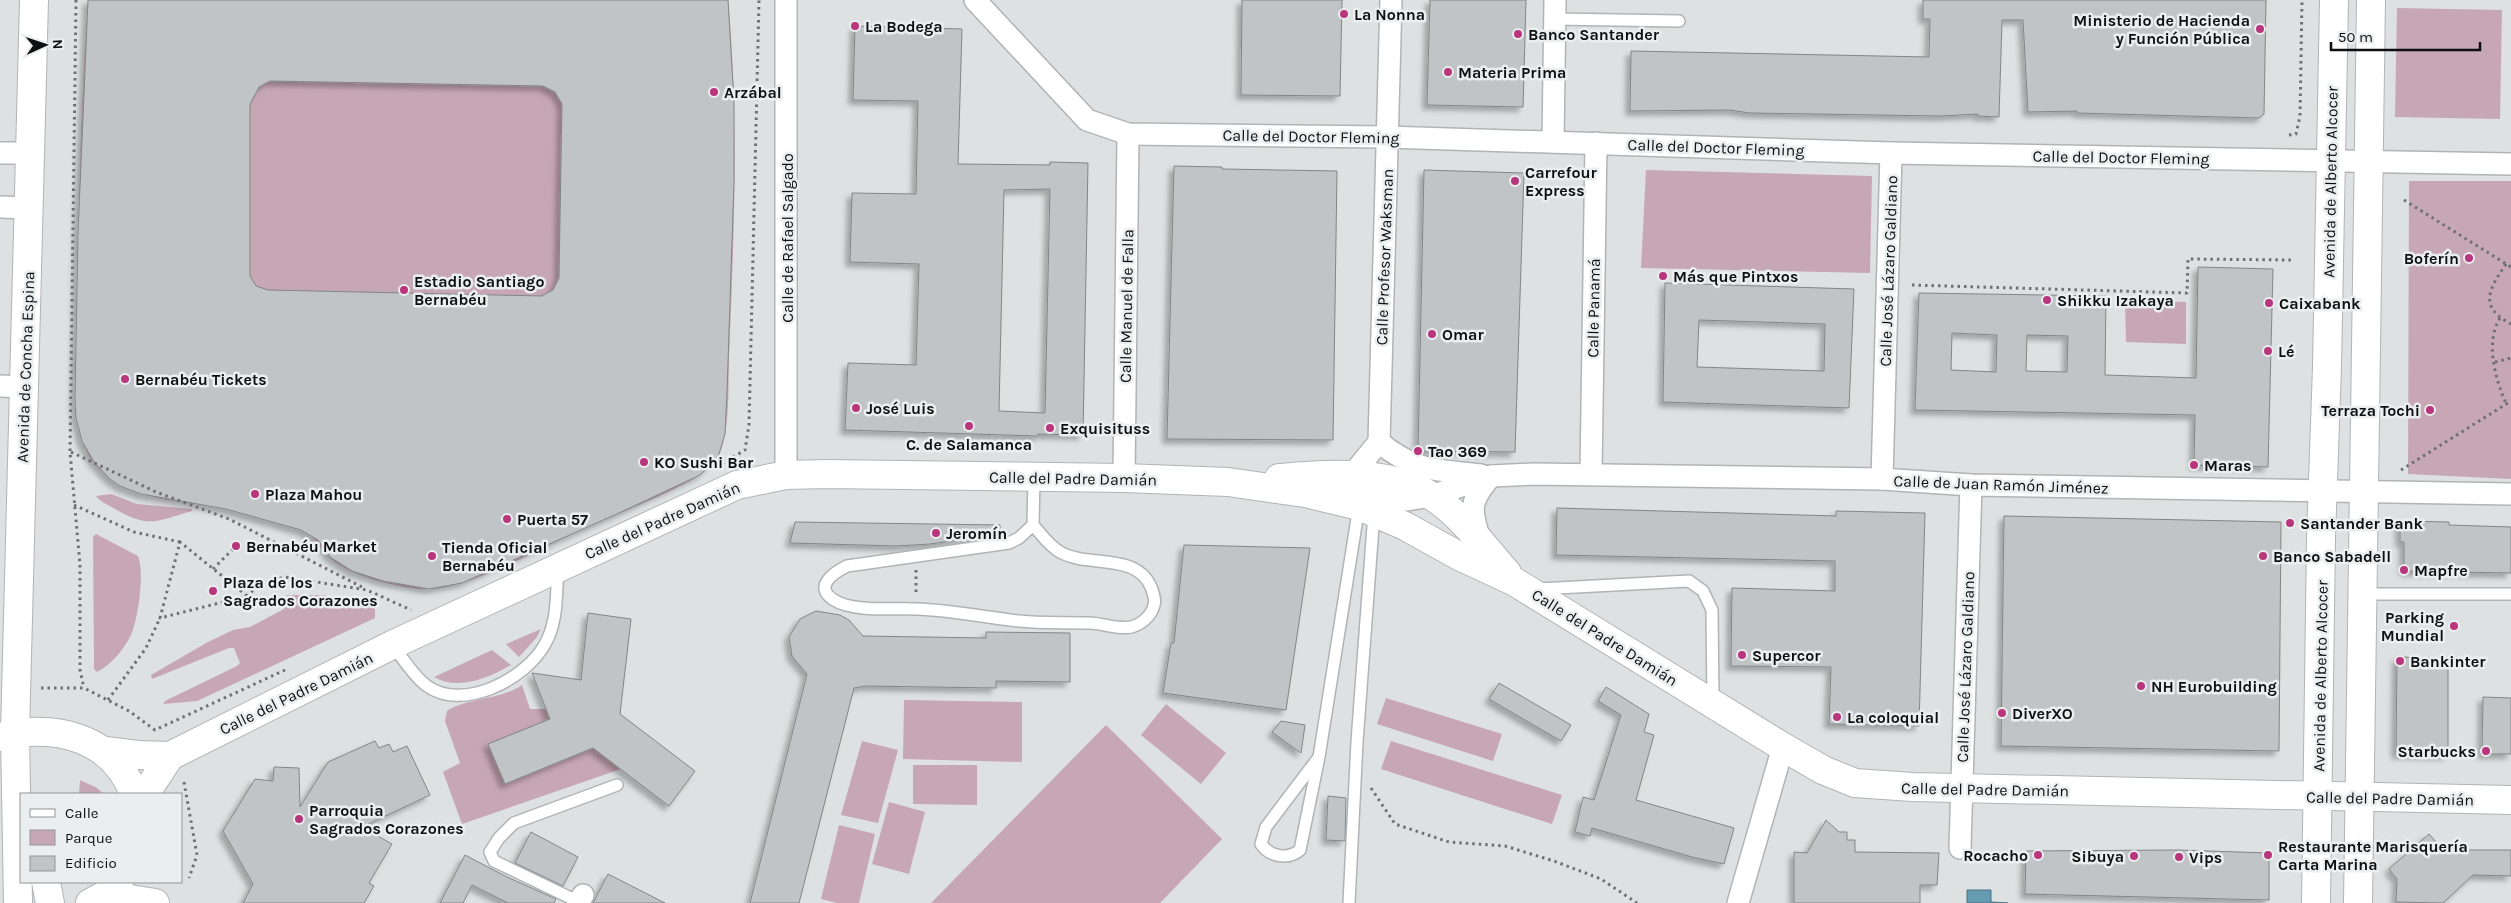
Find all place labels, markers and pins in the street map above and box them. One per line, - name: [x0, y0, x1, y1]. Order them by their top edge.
- place label: La Nonna: [1354, 5, 1425, 24]
- marker: La Nonna: [1338, 8, 1350, 20]
- place label: Ministerio de Hacienda y Función Pública: [2073, 11, 2250, 48]
- place label: La Bodega: [865, 17, 943, 36]
- marker: La Bodega: [849, 20, 861, 32]
- marker: Ministerio de Hacienda y Función Pública: [2254, 23, 2266, 35]
- place label: Banco Santander: [1528, 25, 1660, 44]
- marker: Banco Santander: [1512, 28, 1524, 40]
- place label: Materia Prima: [1458, 63, 1566, 82]
- marker: Materia Prima: [1442, 66, 1454, 78]
- place label: Arzábal: [724, 83, 782, 102]
- marker: Arzábal: [708, 86, 720, 98]
- place label: Carrefour Express: [1525, 163, 1598, 200]
- marker: Carrefour Express: [1509, 175, 1521, 187]
- place label: Boferín: [2404, 249, 2459, 268]
- marker: Boferín: [2463, 252, 2475, 264]
- place label: Más que Pintxos: [1673, 267, 1798, 286]
- marker: Más que Pintxos: [1657, 270, 1669, 282]
- place label: Estadio Santiago Bernabéu: [414, 272, 545, 309]
- marker: Estadio Santiago Bernabéu: [398, 284, 410, 296]
- place label: Shikku Izakaya: [2057, 291, 2174, 310]
- marker: Shikku Izakaya: [2041, 294, 2053, 306]
- place label: Caixabank: [2279, 294, 2361, 313]
- marker: Caixabank: [2263, 297, 2275, 309]
- place label: Omar: [1442, 325, 1484, 344]
- marker: Omar: [1426, 328, 1438, 340]
- place label: Lé: [2278, 342, 2294, 361]
- marker: Lé: [2262, 345, 2274, 357]
- place label: Bernabéu Tickets: [135, 370, 267, 389]
- marker: Bernabéu Tickets: [119, 373, 131, 385]
- place label: José Luis: [866, 399, 935, 418]
- place label: Terraza Tochi: [2321, 401, 2420, 420]
- marker: José Luis: [850, 402, 862, 414]
- marker: Terraza Tochi: [2424, 404, 2436, 416]
- place label: Exquisituss: [1060, 419, 1150, 438]
- marker: C. de Salamanca: [963, 420, 975, 432]
- marker: Exquisituss: [1044, 422, 1056, 434]
- place label: C. de Salamanca: [906, 435, 1032, 454]
- place label: Tao 369: [1428, 442, 1487, 461]
- marker: Tao 369: [1412, 445, 1424, 457]
- place label: KO Sushi Bar: [654, 453, 754, 472]
- marker: KO Sushi Bar: [638, 456, 650, 468]
- place label: Maras: [2204, 456, 2251, 475]
- marker: Maras: [2188, 459, 2200, 471]
- place label: Plaza Mahou: [265, 485, 362, 504]
- marker: Plaza Mahou: [249, 488, 261, 500]
- place label: Puerta 57: [517, 510, 588, 529]
- marker: Puerta 57: [501, 513, 513, 525]
- place label: Santander Bank: [2300, 514, 2423, 533]
- marker: Santander Bank: [2284, 517, 2296, 529]
- place label: Jeromín: [946, 524, 1007, 543]
- marker: Jeromín: [930, 527, 942, 539]
- place label: Bernabéu Market: [246, 537, 377, 556]
- place label: Tienda Oficial Bernabéu: [442, 538, 547, 575]
- marker: Bernabéu Market: [230, 540, 242, 552]
- place label: Banco Sabadell: [2273, 547, 2391, 566]
- marker: Tienda Oficial Bernabéu: [426, 550, 438, 562]
- marker: Banco Sabadell: [2257, 550, 2269, 562]
- place label: Mapfre: [2414, 561, 2468, 580]
- marker: Mapfre: [2398, 564, 2410, 576]
- place label: Plaza de los Sagrados Corazones: [223, 573, 378, 610]
- marker: Plaza de los Sagrados Corazones: [207, 585, 219, 597]
- place label: Parking Mundial: [2381, 608, 2444, 645]
- marker: Parking Mundial: [2448, 620, 2460, 632]
- place label: Supercor: [1752, 646, 1821, 665]
- marker: Supercor: [1736, 649, 1748, 661]
- place label: Bankinter: [2410, 652, 2486, 671]
- marker: Bankinter: [2394, 655, 2406, 667]
- place label: NH Eurobuilding: [2151, 677, 2277, 696]
- marker: NH Eurobuilding: [2135, 680, 2147, 692]
- place label: DiverXO: [2012, 704, 2073, 723]
- marker: DiverXO: [1996, 707, 2008, 719]
- place label: La coloquial: [1847, 708, 1939, 727]
- marker: La coloquial: [1831, 711, 1843, 723]
- place label: Starbucks: [2398, 742, 2476, 761]
- marker: Starbucks: [2480, 745, 2492, 757]
- place label: Parroquia Sagrados Corazones: [309, 801, 464, 838]
- marker: Parroquia Sagrados Corazones: [293, 813, 305, 825]
- place label: Restaurante Marisquería Carta Marina: [2278, 837, 2468, 874]
- place label: Rocacho: [1963, 846, 2028, 865]
- place label: Sibuya: [2071, 847, 2124, 866]
- place label: Vips: [2189, 848, 2222, 867]
- marker: Rocacho: [2032, 849, 2044, 861]
- marker: Restaurante Marisquería Carta Marina: [2262, 849, 2274, 861]
- marker: Sibuya: [2128, 850, 2140, 862]
- marker: Vips: [2173, 851, 2185, 863]

